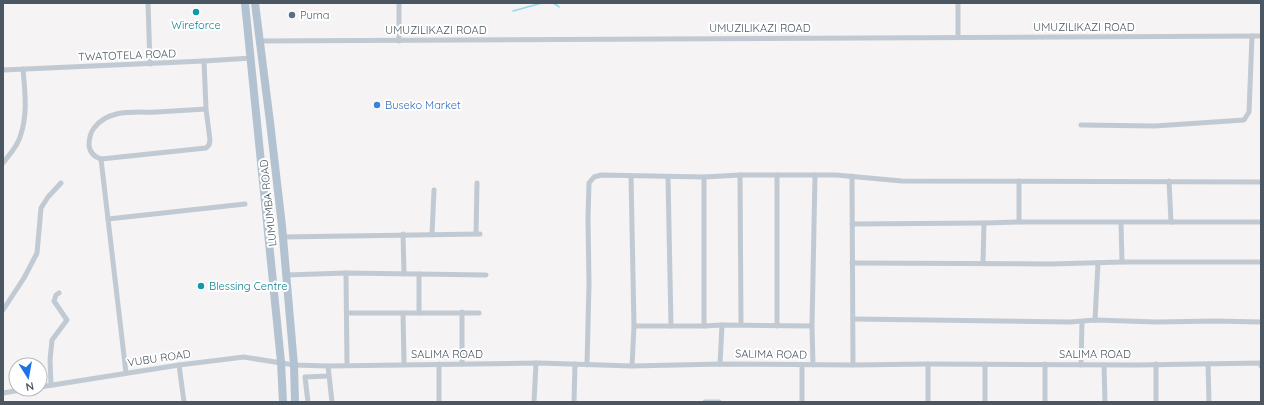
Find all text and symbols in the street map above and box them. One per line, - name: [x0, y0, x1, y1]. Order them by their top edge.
- marker: Wireforce: [191, 7, 201, 17]
- place label: Puma: [300, 8, 329, 22]
- marker: Puma: [287, 10, 297, 20]
- place label: Wireforce: [171, 18, 221, 32]
- street label: UMUZILIKAZI ROAD: [1033, 20, 1135, 34]
- street label: UMUZILIKAZI ROAD: [709, 21, 811, 35]
- street label: UMUZILIKAZI ROAD: [385, 23, 487, 37]
- street label: TWATOTELA ROAD: [78, 46, 176, 64]
- place label: Buseko Market: [385, 98, 461, 112]
- marker: Buseko Market: [372, 100, 382, 110]
- street label: LUMUMBA ROAD: [256, 159, 280, 247]
- place label: Blessing Centre: [209, 279, 287, 293]
- marker: Blessing Centre: [196, 281, 206, 291]
- street label: SALIMA ROAD: [735, 346, 807, 362]
- street label: VUBU ROAD: [126, 347, 192, 369]
- street label: SALIMA ROAD: [411, 347, 483, 361]
- street label: SALIMA ROAD: [1059, 347, 1131, 361]
- north arrow: [8, 357, 48, 397]
- text: N: [25, 379, 35, 394]

